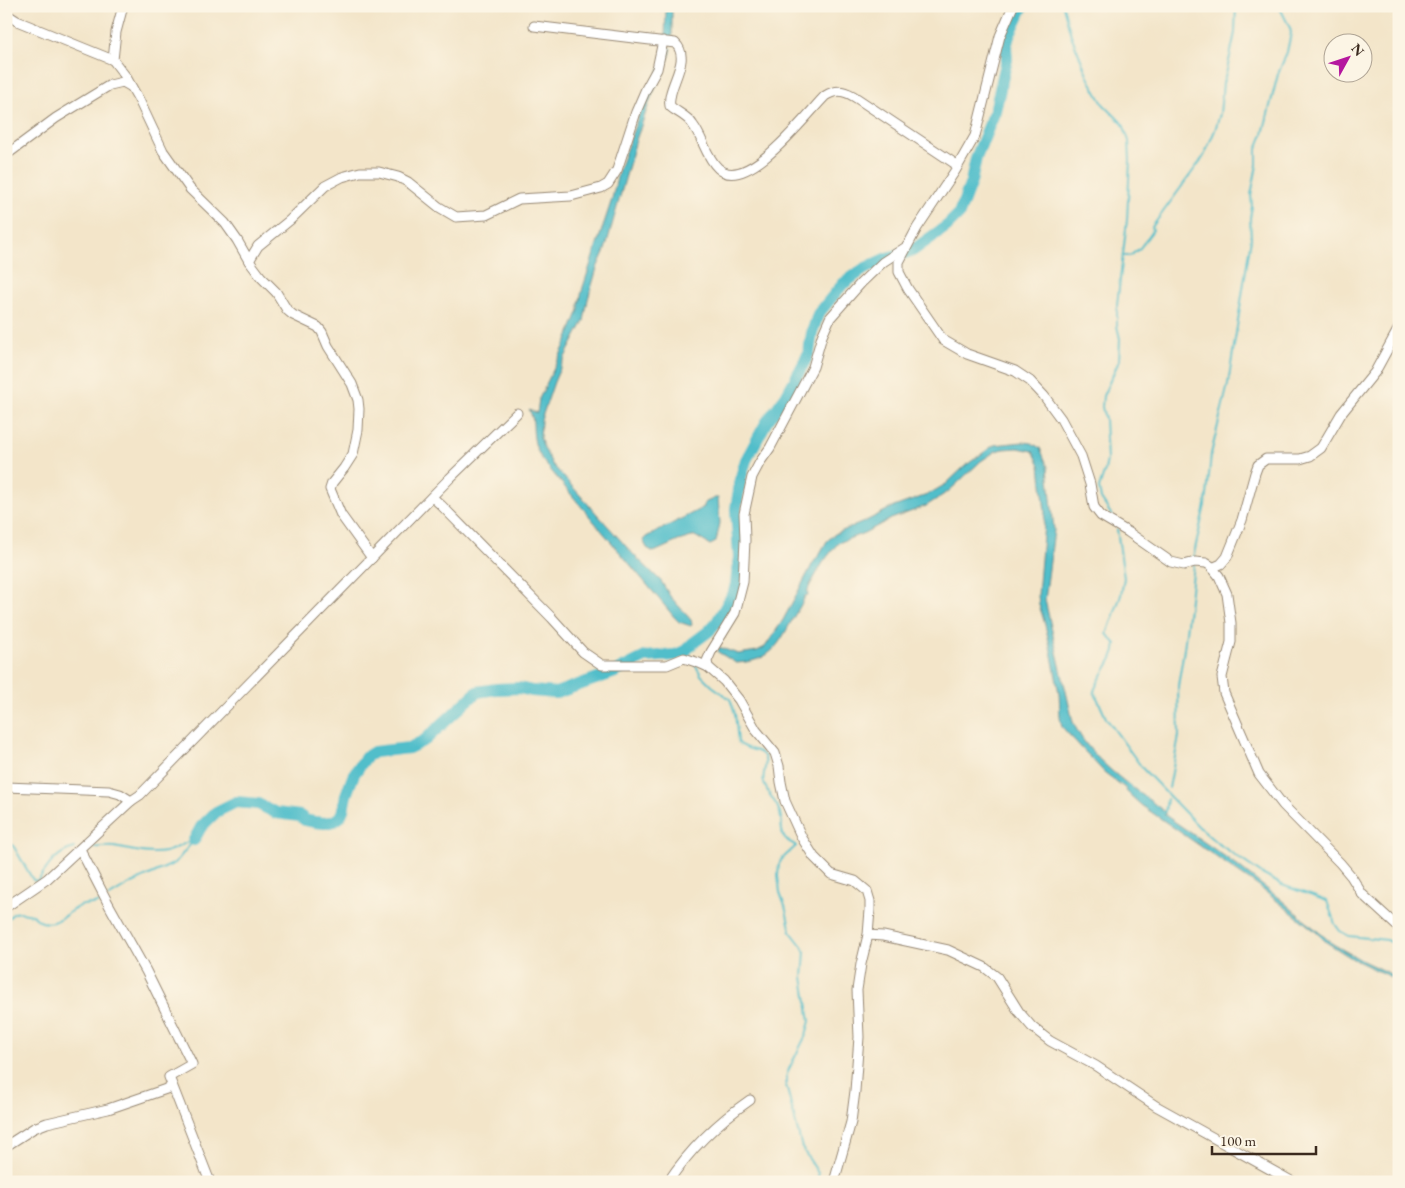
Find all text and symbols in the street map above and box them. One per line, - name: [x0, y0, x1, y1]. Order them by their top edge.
- north arrow: [1322, 32, 1372, 82]
- text: N: [1347, 40, 1369, 60]
- scale bar: [1212, 1123, 1316, 1155]
- text: 100 m: [1220, 1131, 1257, 1150]

